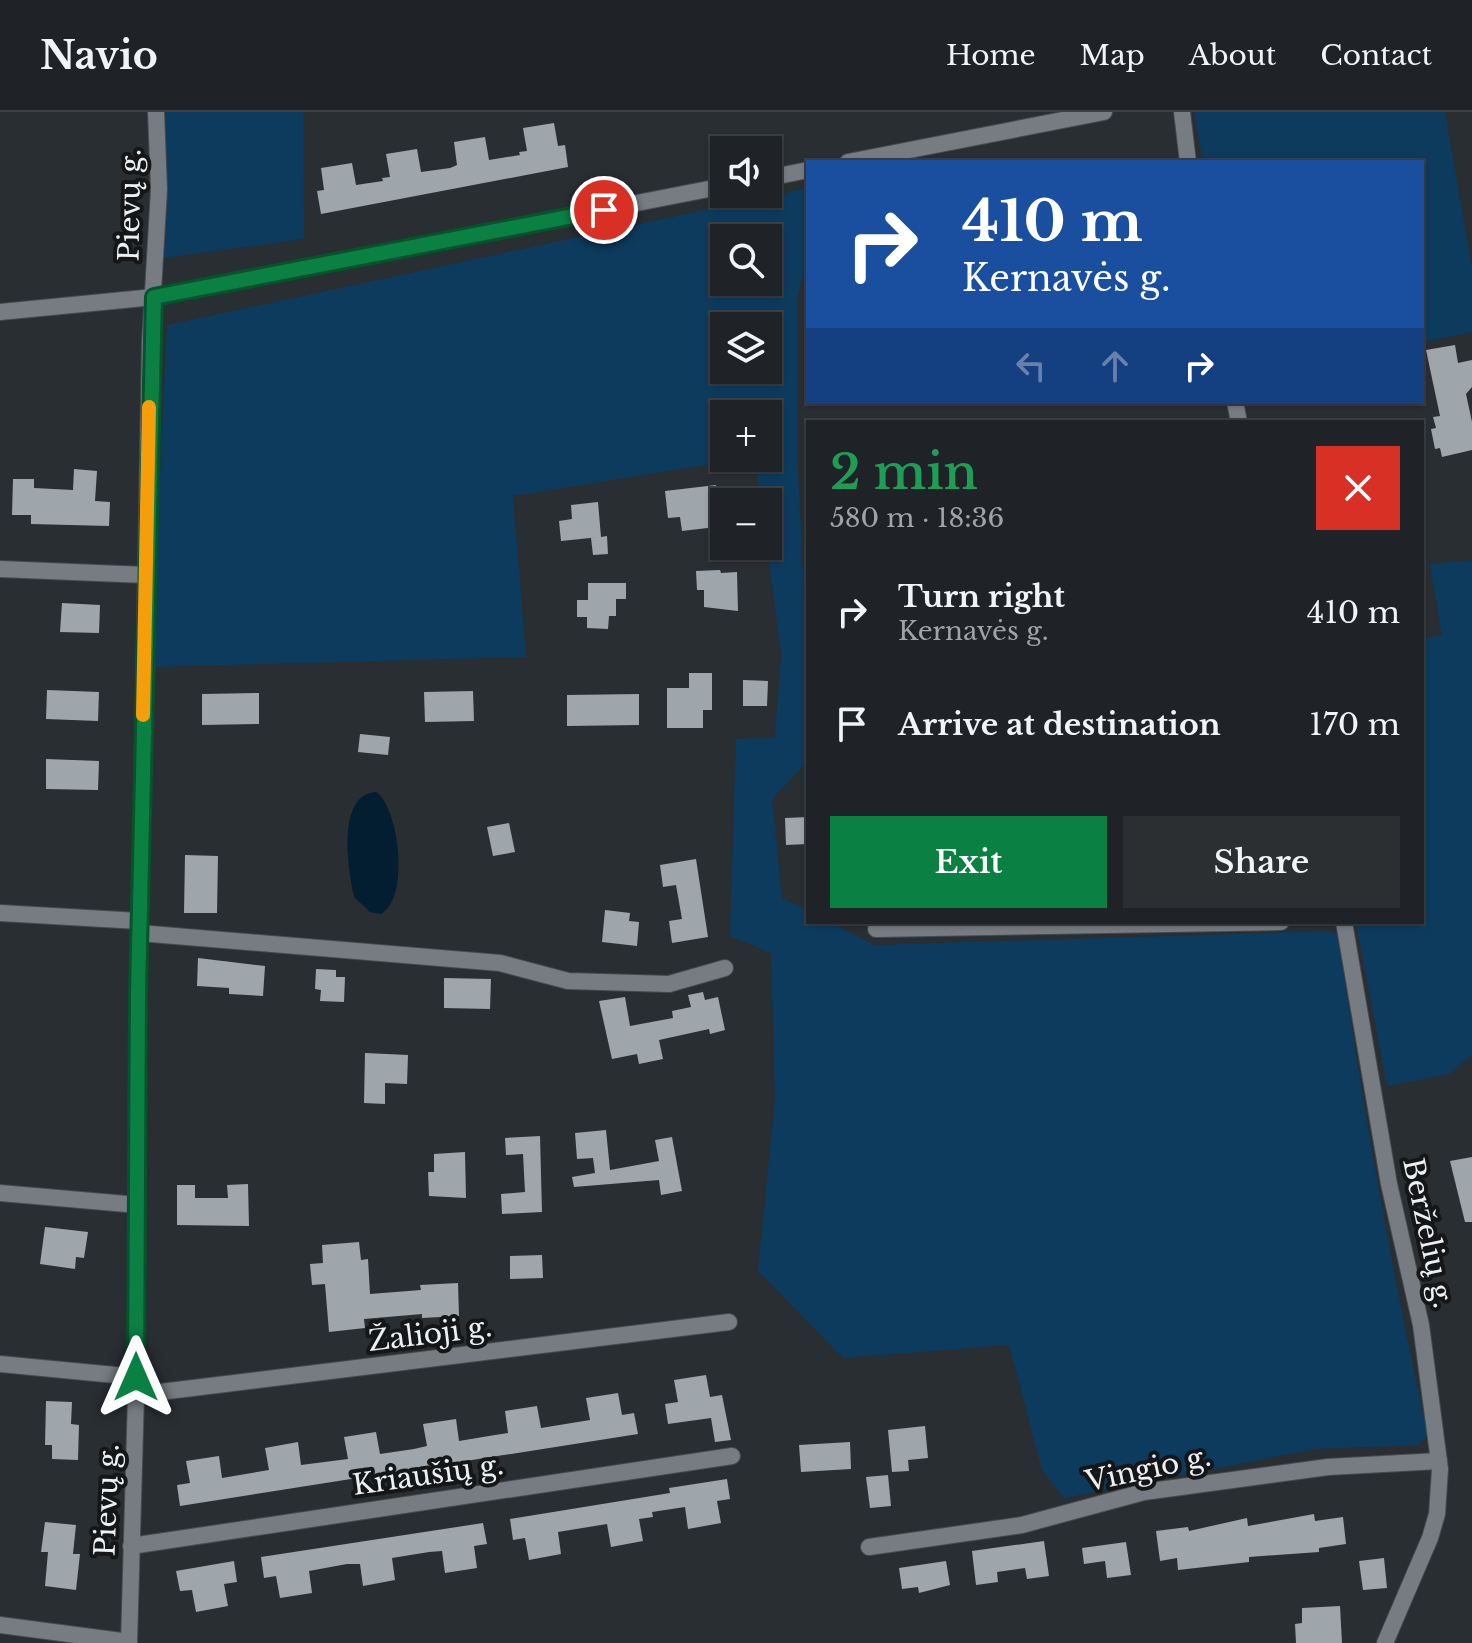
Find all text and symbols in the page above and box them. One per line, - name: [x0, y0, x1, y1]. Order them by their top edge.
- text: Navio: [40, 32, 158, 79]
- text: Home: [946, 38, 1036, 73]
- text: Map: [1080, 38, 1145, 73]
- text: About: [1189, 38, 1276, 73]
- text: Contact: [1320, 38, 1432, 73]
- map controls: [710, 136, 782, 560]
- button: sound: [710, 136, 782, 208]
- street label: Pievų g.: [112, 148, 148, 262]
- pin: [570, 176, 638, 244]
- text: 410 m: [962, 187, 1143, 256]
- icon: arrive: [582, 188, 626, 232]
- icon: right: [830, 192, 934, 296]
- button: search: [710, 224, 782, 296]
- text: Kernavės g.: [962, 256, 1171, 301]
- button: layers: [710, 312, 782, 384]
- icon: left: [1009, 344, 1053, 388]
- icon: ahead: [1093, 344, 1137, 388]
- icon: right: [1177, 344, 1221, 388]
- button: +: [710, 400, 782, 472]
- text: 2 min: [830, 442, 978, 502]
- button: close: [1316, 446, 1400, 530]
- button: −: [710, 488, 782, 560]
- text: 580 m · 18:36: [830, 502, 1004, 534]
- text: Turn right: [898, 578, 1065, 615]
- icon: right: [830, 590, 874, 634]
- text: 410 m: [1307, 594, 1400, 631]
- text: Kernavės g.: [898, 615, 1049, 647]
- icon: arrive: [830, 702, 874, 746]
- text: Arrive at destination: [898, 706, 1221, 743]
- text: 170 m: [1309, 706, 1400, 743]
- button: Exit: [830, 816, 1107, 908]
- button: Share: [1123, 816, 1400, 908]
- street label: Berželių g.: [1395, 1155, 1461, 1311]
- street label: Žalioji g.: [366, 1309, 494, 1359]
- position arrow: [94, 1335, 178, 1419]
- street label: Vingio g.: [1081, 1439, 1214, 1500]
- street label: Pievų g.: [88, 1443, 126, 1557]
- street label: Kriaušių g.: [350, 1447, 506, 1503]

